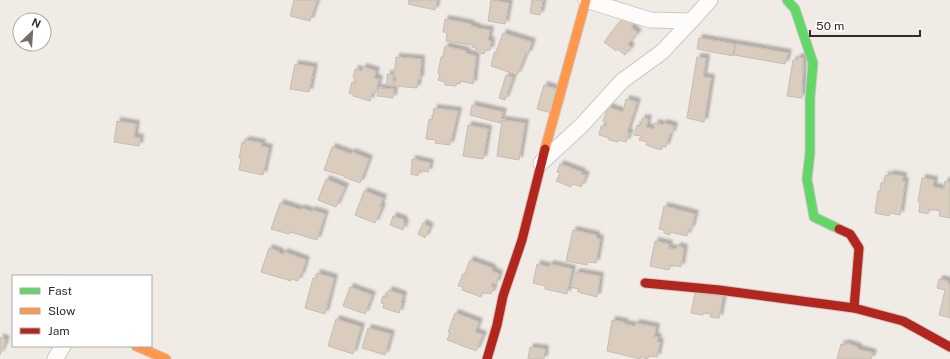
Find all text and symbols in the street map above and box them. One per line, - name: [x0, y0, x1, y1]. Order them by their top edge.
- north arrow: [12, 12, 52, 52]
- scale bar: [810, 12, 920, 38]
- text: N: [30, 16, 43, 30]
- text: 50 m: [816, 19, 844, 33]
- legend: [12, 275, 152, 347]
- text: Fast: [48, 284, 73, 298]
- text: Slow: [48, 304, 76, 318]
- text: Jam: [48, 324, 70, 338]

